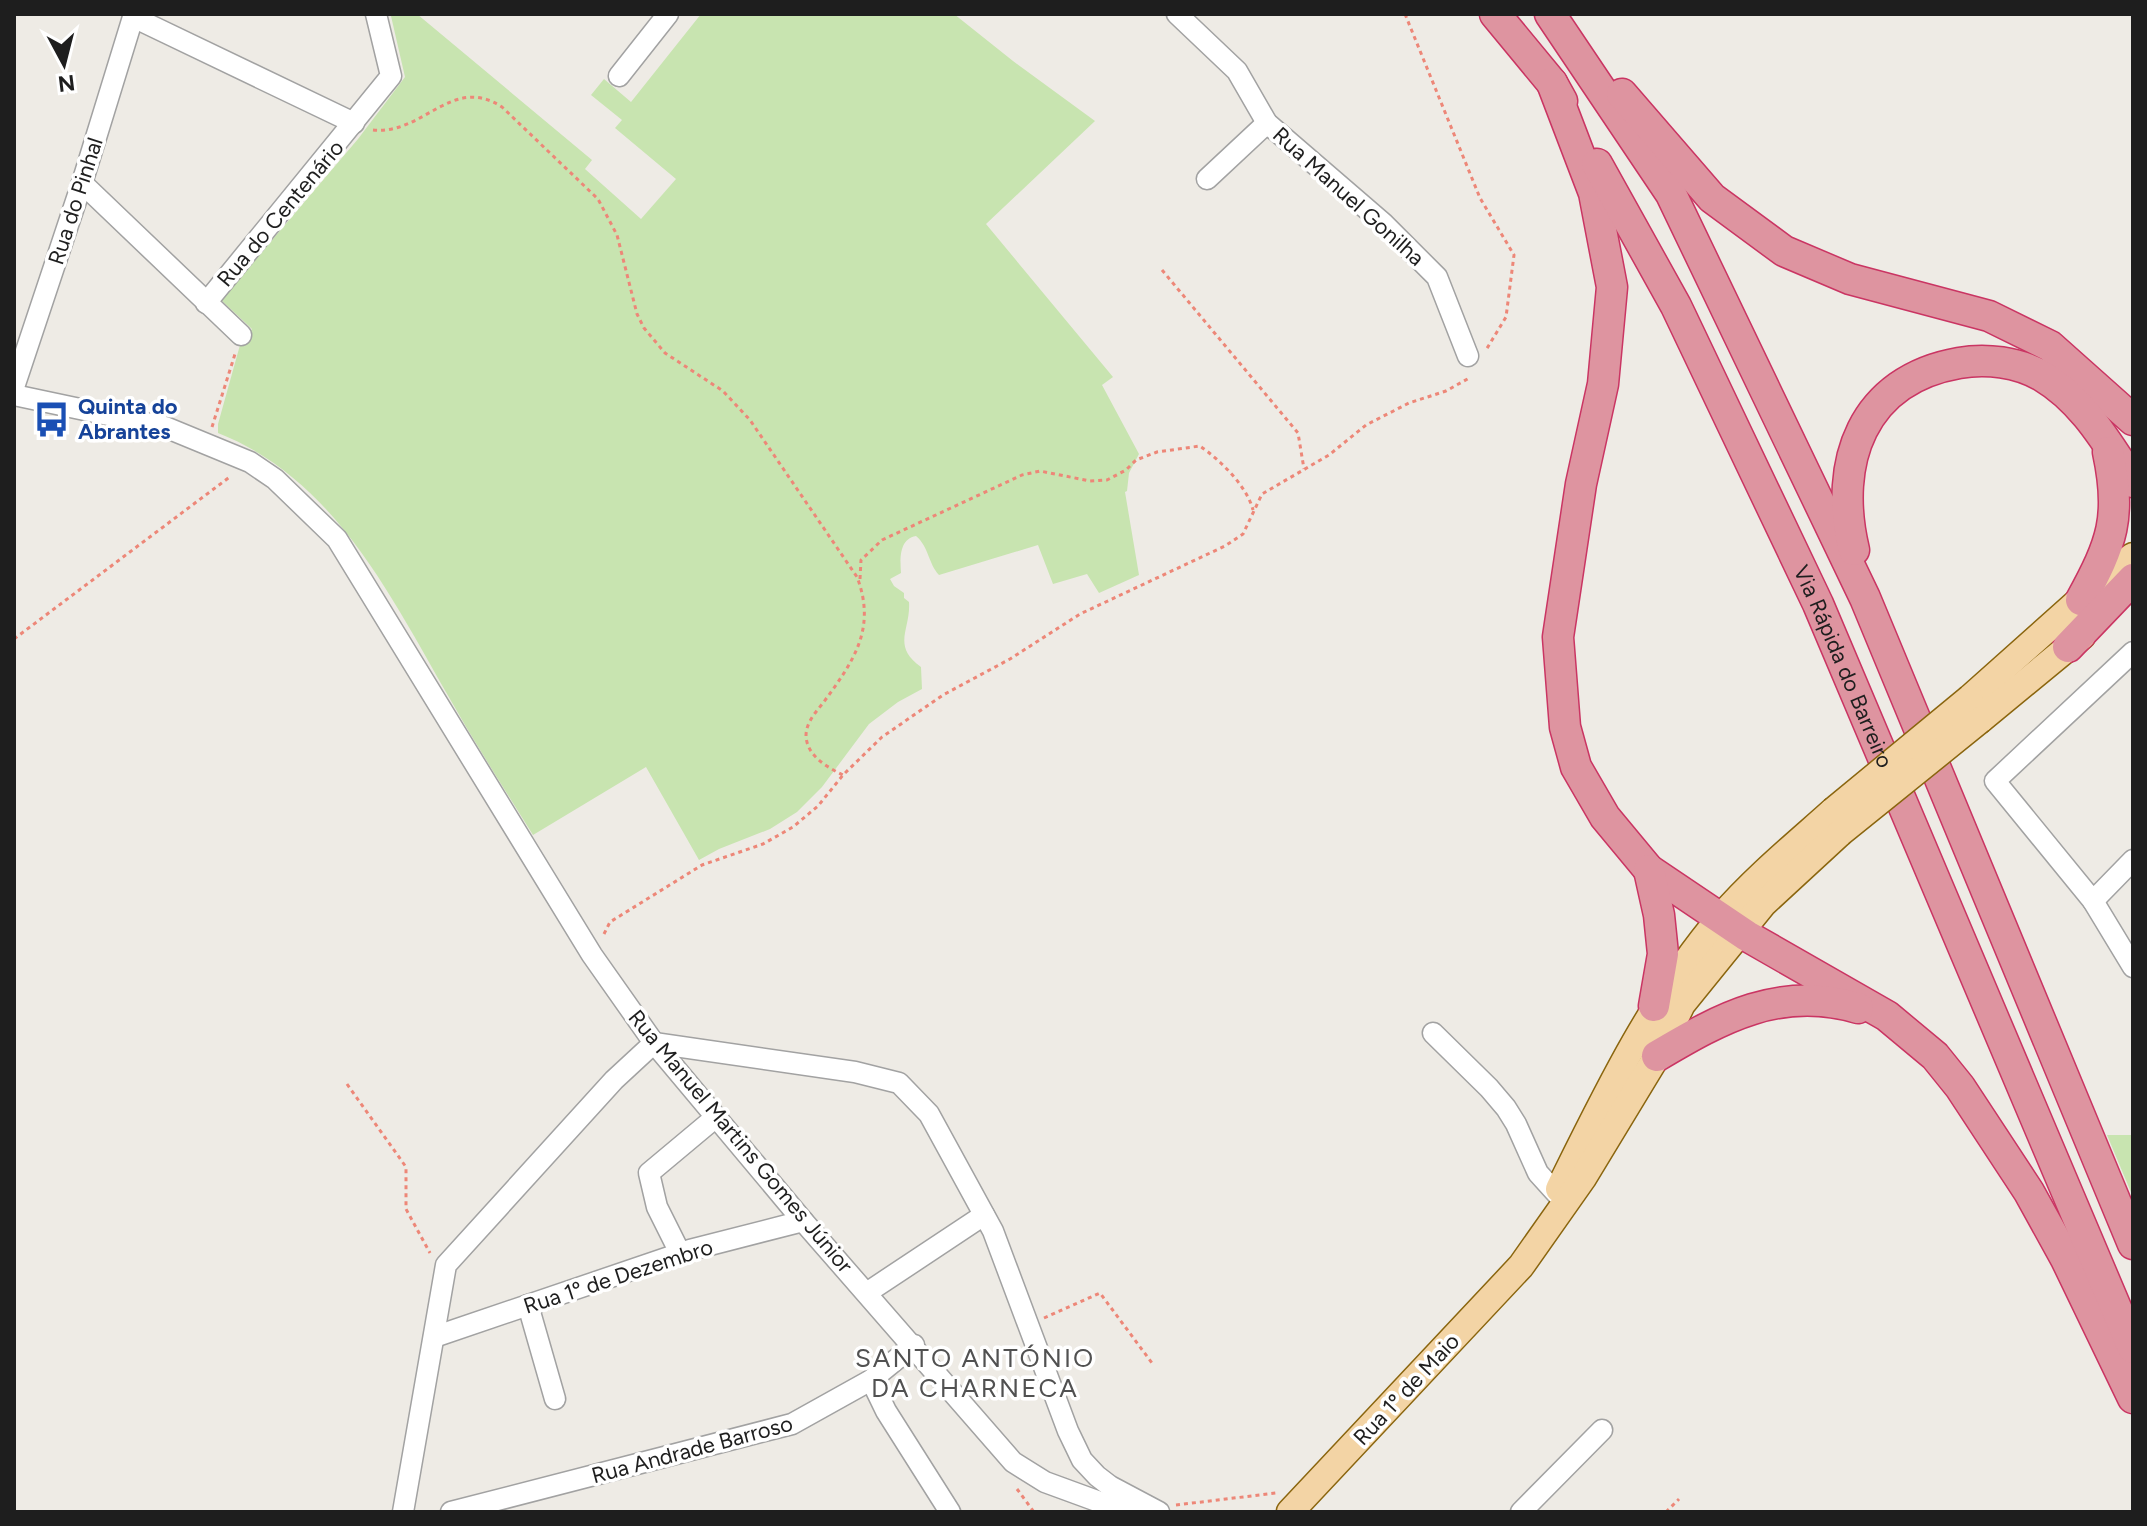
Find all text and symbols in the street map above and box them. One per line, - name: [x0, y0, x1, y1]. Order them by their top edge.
- north arrow: [24, 24, 104, 104]
- text: N: [56, 69, 76, 98]
- street label: Rua Manuel Gonilha: [1267, 121, 1430, 272]
- street label: Rua do Pinhal: [42, 134, 109, 268]
- street label: Rua do Centenário: [211, 135, 350, 292]
- place label: Quinta do Abrantes: [78, 393, 178, 445]
- bus stop icon: Quinta do Abrantes: [33, 400, 71, 438]
- street label: Via Rápida do Barreiro: [1788, 561, 1899, 772]
- street label: Rua Manuel Martins Gomes Júnior: [623, 1004, 859, 1279]
- street label: Rua 1º de Dezembro: [520, 1233, 716, 1320]
- street label: Rua 1º de Maio: [1348, 1328, 1465, 1451]
- district label: SANTO ANTÓNIO DA CHARNECA: [855, 1342, 1095, 1404]
- street label: Rua Andrade Barroso: [589, 1410, 796, 1489]

